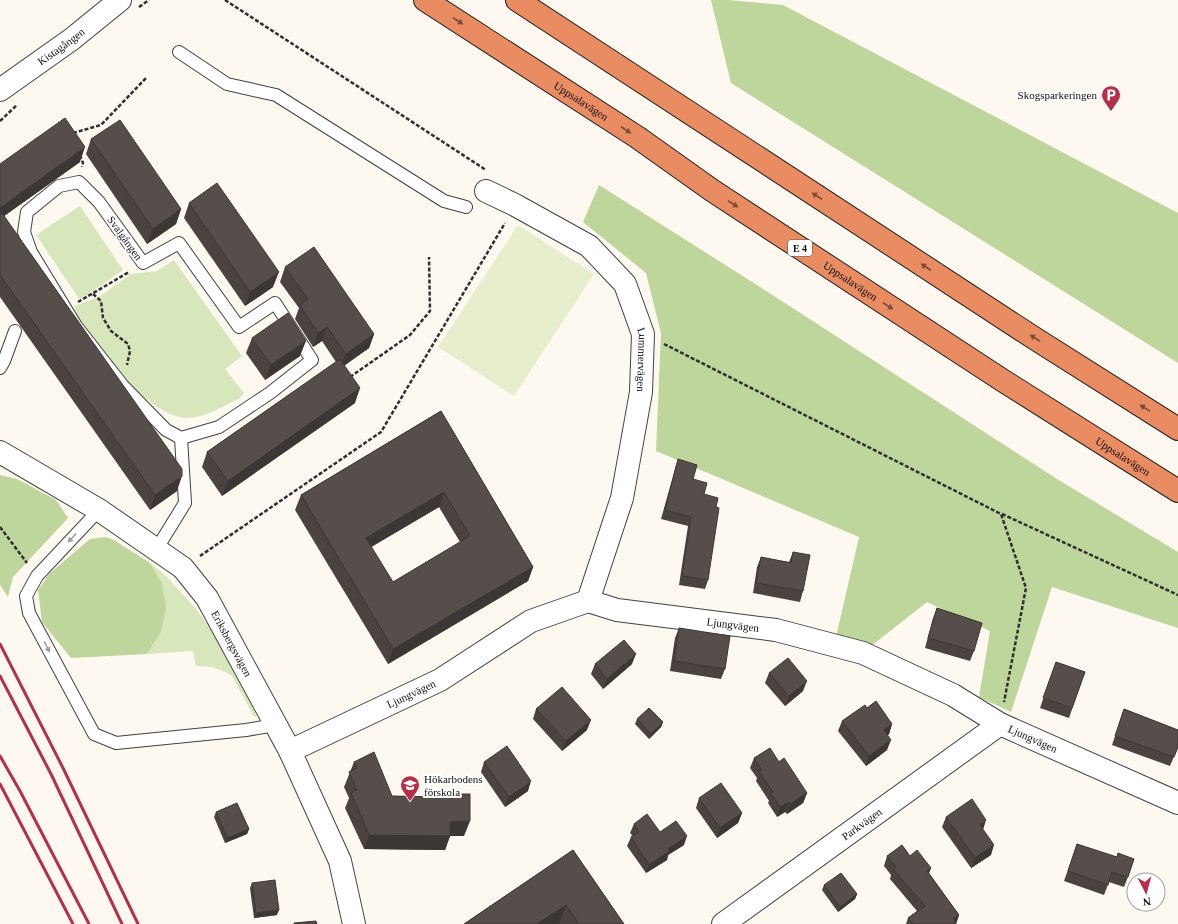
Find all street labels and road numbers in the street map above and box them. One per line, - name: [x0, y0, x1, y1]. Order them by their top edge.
- street label: Kistagången: [35, 25, 87, 67]
- street label: Uppsalavägen: [552, 79, 611, 123]
- street label: Svalgången: [105, 214, 145, 263]
- road number: E 4: [788, 240, 812, 256]
- street label: Uppsalavägen: [821, 259, 880, 303]
- street label: Lummervägen: [635, 326, 649, 392]
- street label: Uppsalavägen: [1093, 435, 1153, 478]
- street label: Eriksbergsvägen: [209, 608, 255, 679]
- street label: Ljungvägen: [706, 615, 760, 634]
- street label: Ljungvägen: [385, 677, 438, 710]
- street label: Ljungvägen: [1006, 722, 1060, 755]
- street label: Parkvägen: [839, 805, 884, 842]

